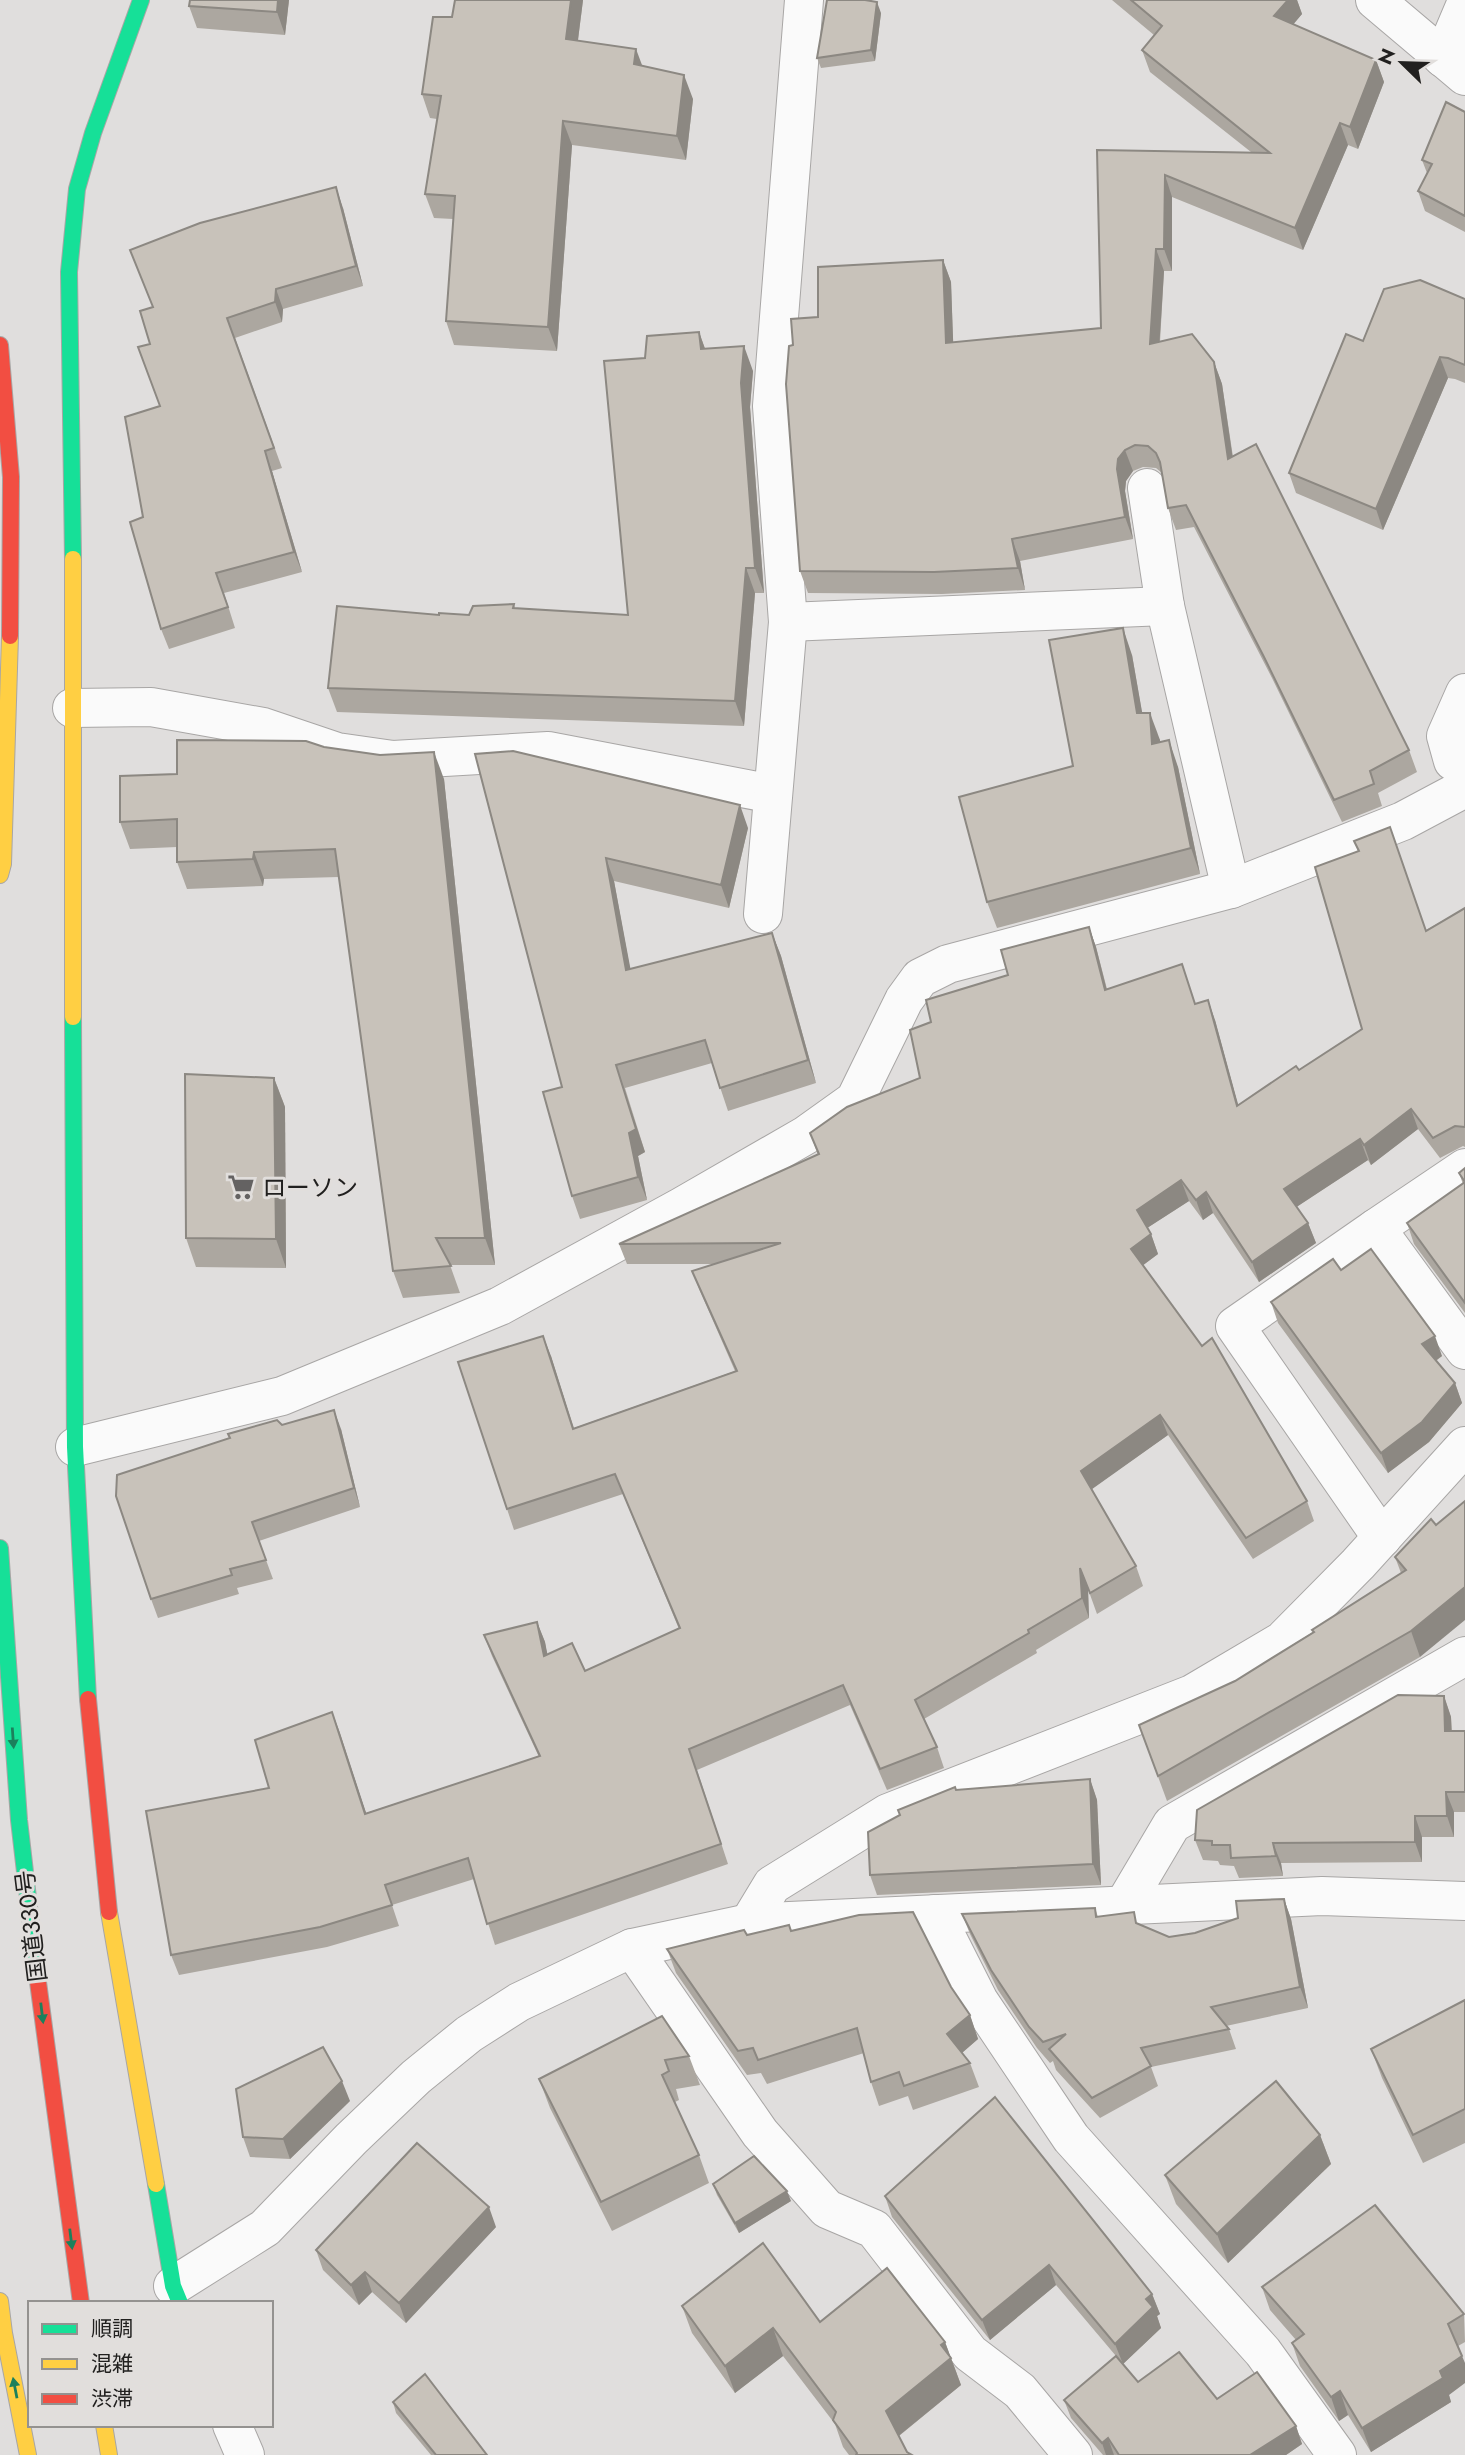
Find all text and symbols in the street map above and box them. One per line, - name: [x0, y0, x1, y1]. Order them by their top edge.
- north arrow: [1367, 28, 1437, 98]
- text: N: [1371, 44, 1402, 69]
- place label: ローソン: [262, 1170, 358, 1205]
- supermarket icon: ローソン: [226, 1172, 256, 1202]
- one-way arrow: [8, 1727, 19, 1749]
- street label: 国道330号: [7, 1868, 55, 1984]
- one-way arrow: [36, 2002, 47, 2024]
- one-way arrow: [66, 2228, 77, 2250]
- legend: [28, 2301, 273, 2427]
- text: 順調: [91, 2314, 133, 2344]
- text: 混雑: [91, 2349, 133, 2379]
- one-way arrow: [9, 2377, 20, 2399]
- text: 渋滞: [91, 2384, 133, 2414]

